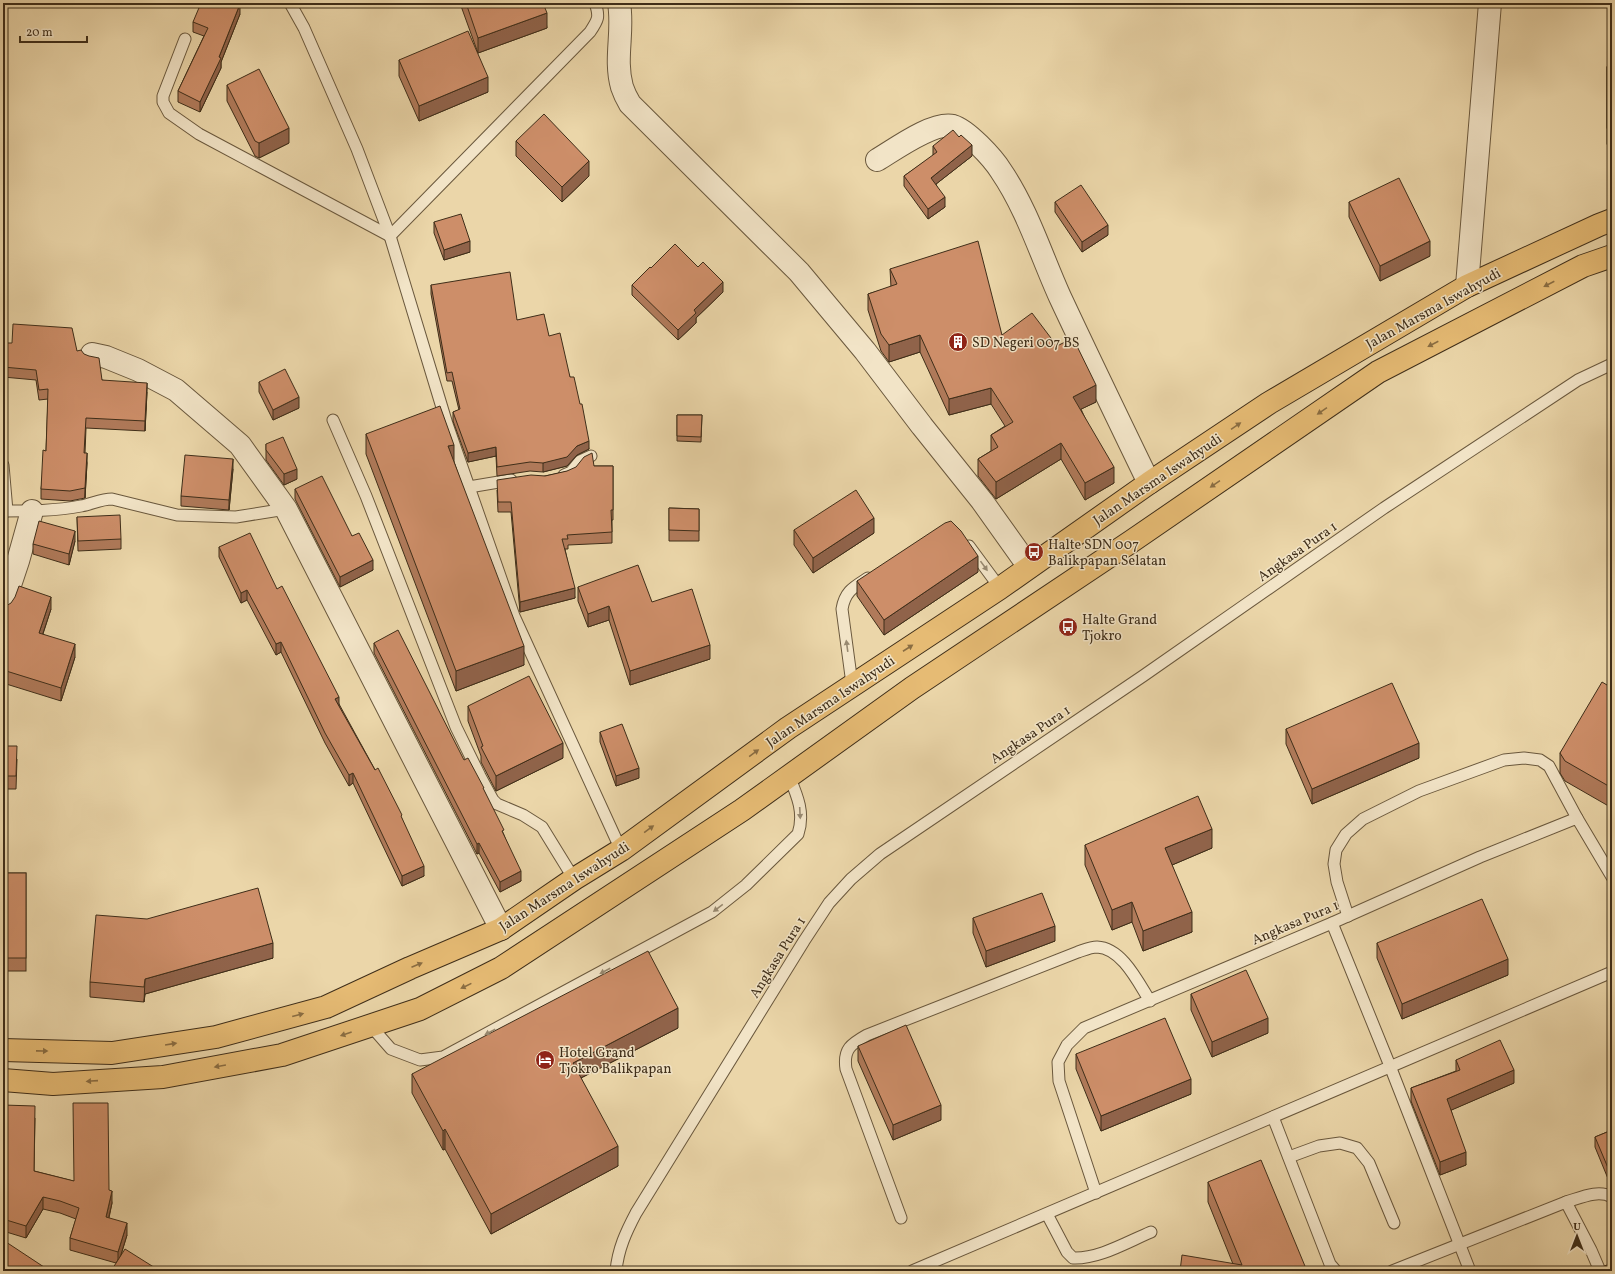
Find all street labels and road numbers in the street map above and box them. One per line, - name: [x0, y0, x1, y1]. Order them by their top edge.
- street label: Jalan Marsma Iswahyudi: [1363, 264, 1505, 354]
- street label: Jalan Marsma Iswahyudi: [1090, 430, 1226, 531]
- street label: Angkasa Pura 1: [1254, 518, 1341, 587]
- street label: Jalan Marsma Iswahyudi: [763, 652, 899, 753]
- street label: Angkasa Pura 1: [987, 701, 1075, 769]
- street label: Jalan Marsma Iswahyudi: [496, 838, 634, 937]
- street label: Angkasa Pura 1: [1249, 896, 1342, 950]
- street label: Angkasa Pura 1: [746, 913, 811, 1002]

